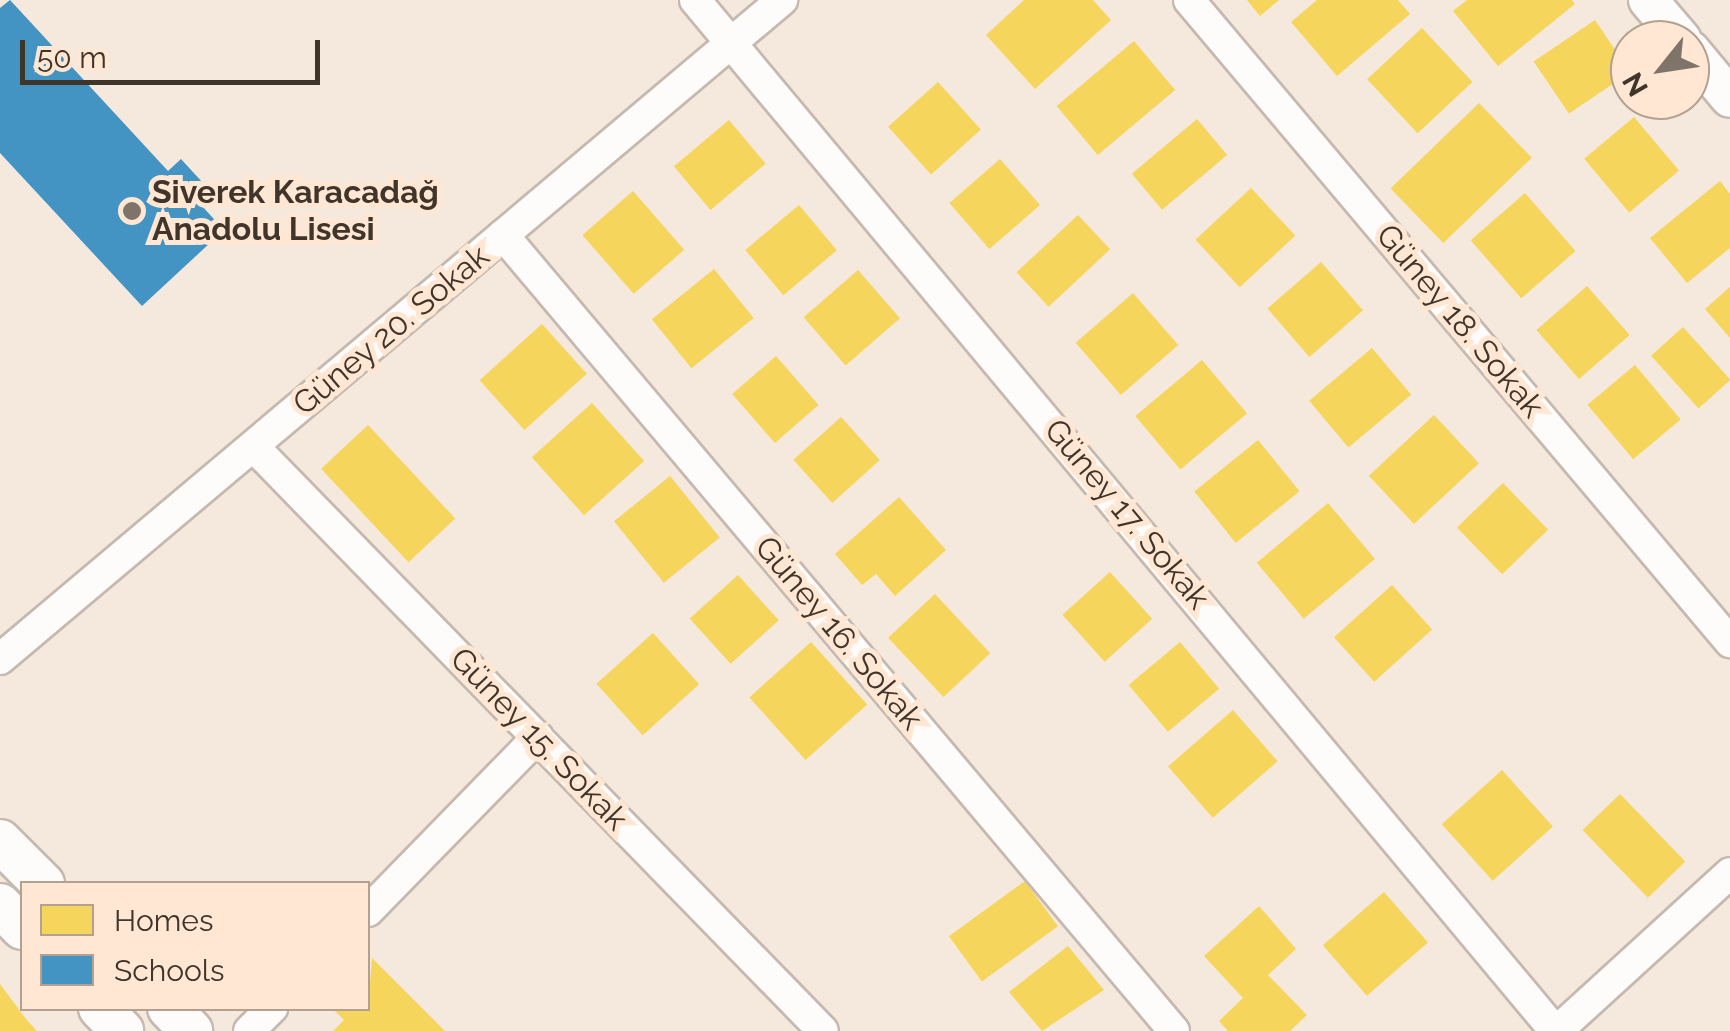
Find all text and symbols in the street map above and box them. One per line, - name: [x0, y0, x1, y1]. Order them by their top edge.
- scale bar: [25, 20, 325, 82]
- north arrow: [1610, 20, 1710, 120]
- text: 50 m: [37, 40, 107, 75]
- text: N: [1616, 67, 1655, 102]
- place label: Siverek Karacadağ Anadolu Lisesi: [152, 174, 439, 249]
- marker: Siverek Karacadağ Anadolu Lisesi: [121, 200, 143, 222]
- street label: Güney 18. Sokak: [1368, 216, 1552, 426]
- street label: Güney 20. Sokak: [285, 237, 497, 423]
- street label: Güney 17. Sokak: [1036, 411, 1218, 617]
- street label: Güney 16. Sokak: [747, 528, 931, 738]
- street label: Güney 15. Sokak: [442, 640, 636, 838]
- legend: [20, 881, 370, 1011]
- text: Homes: [114, 903, 213, 938]
- text: Schools: [114, 953, 225, 988]

